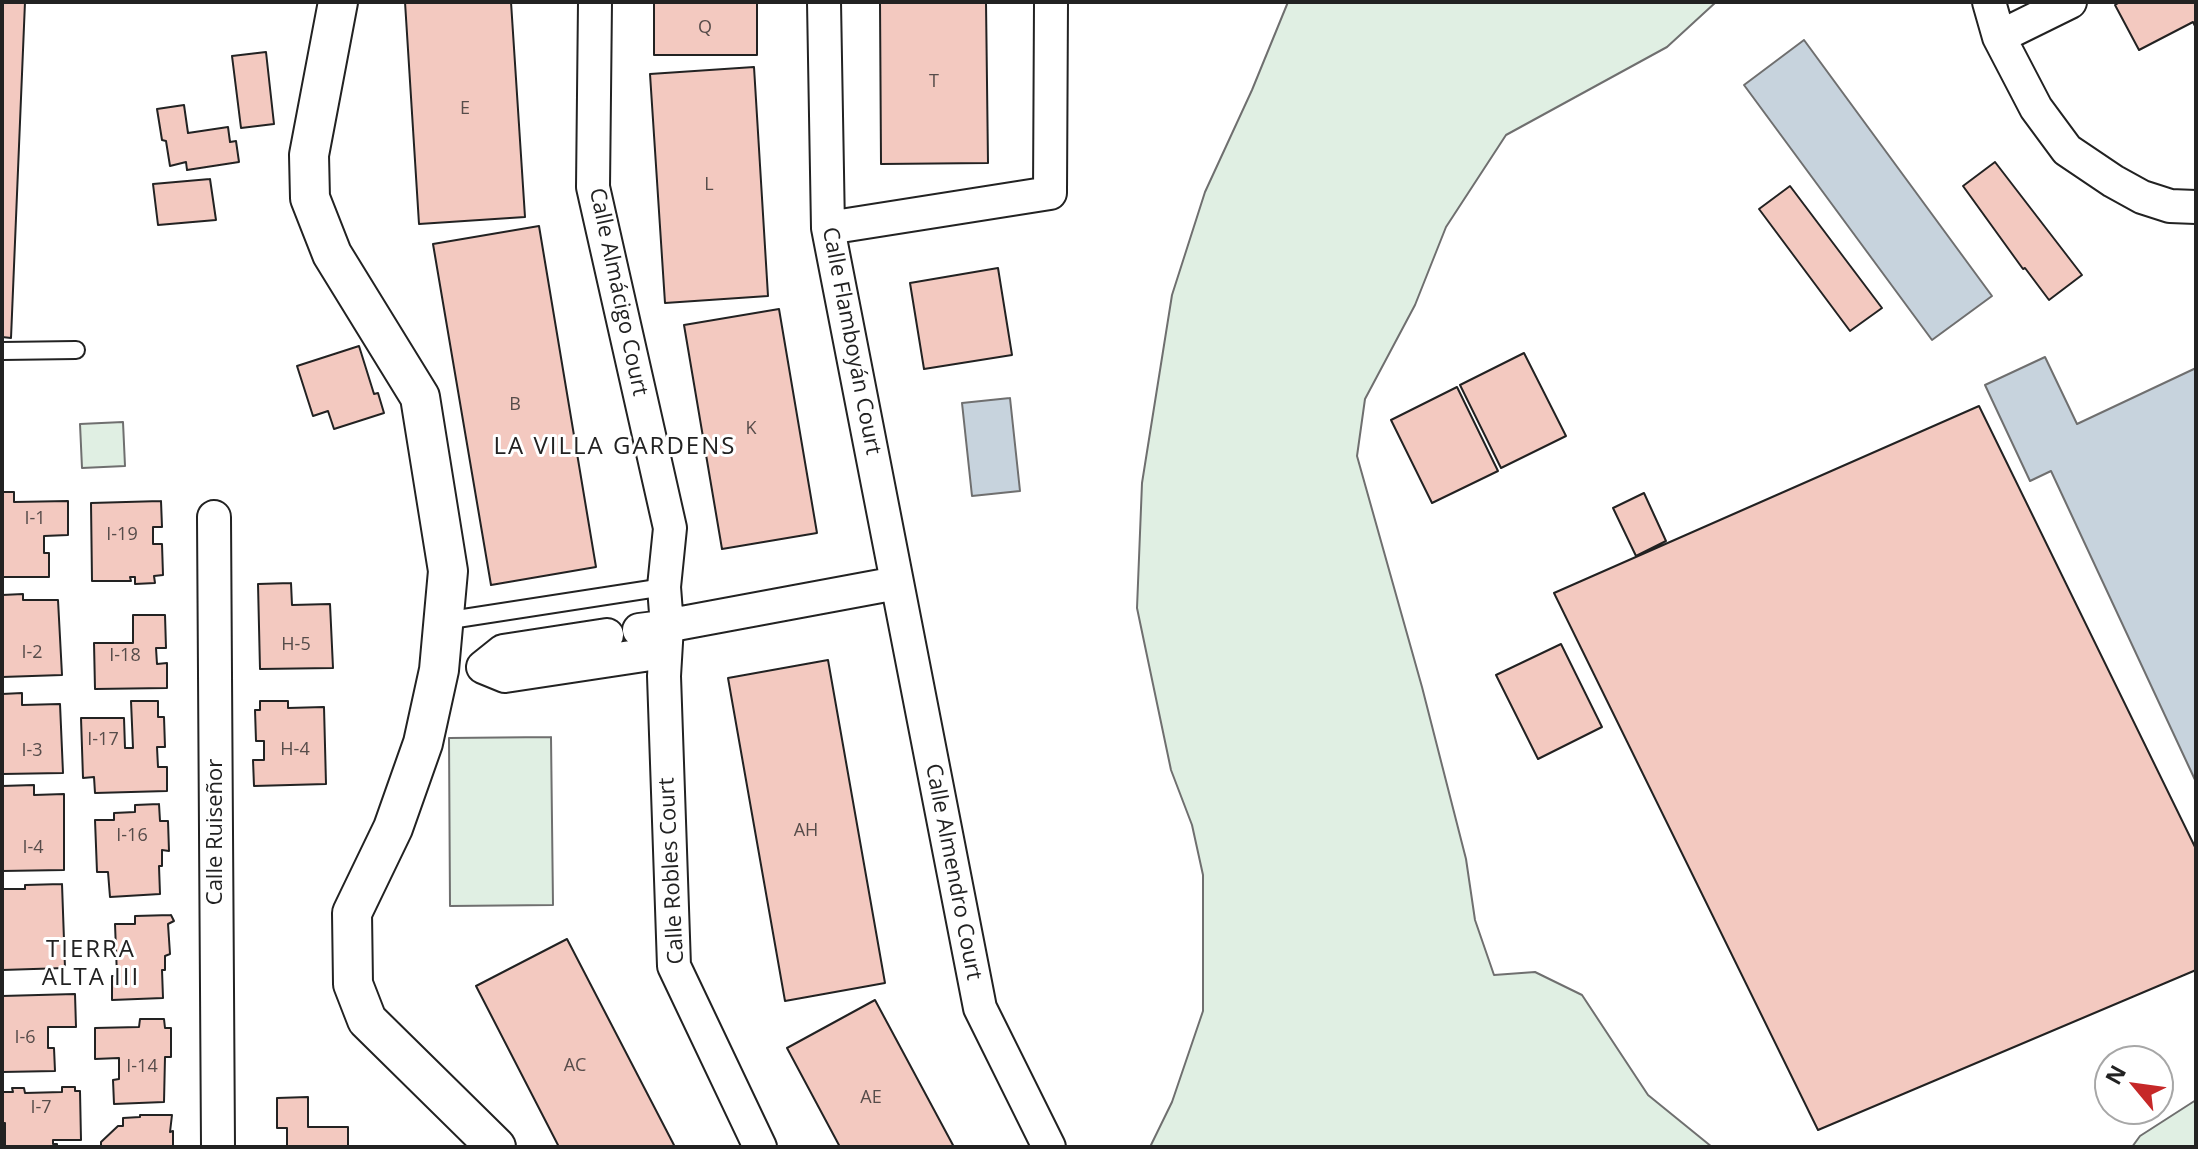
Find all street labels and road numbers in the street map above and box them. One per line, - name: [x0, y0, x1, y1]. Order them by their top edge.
- street label: Calle Almácigo Court: [583, 186, 653, 398]
- street label: Calle Flamboyán Court: [816, 225, 886, 457]
- street label: Calle Ruiseñor: [203, 759, 229, 905]
- street label: Calle Almendro Court: [919, 762, 987, 982]
- street label: Calle Robles Court: [654, 777, 690, 965]

